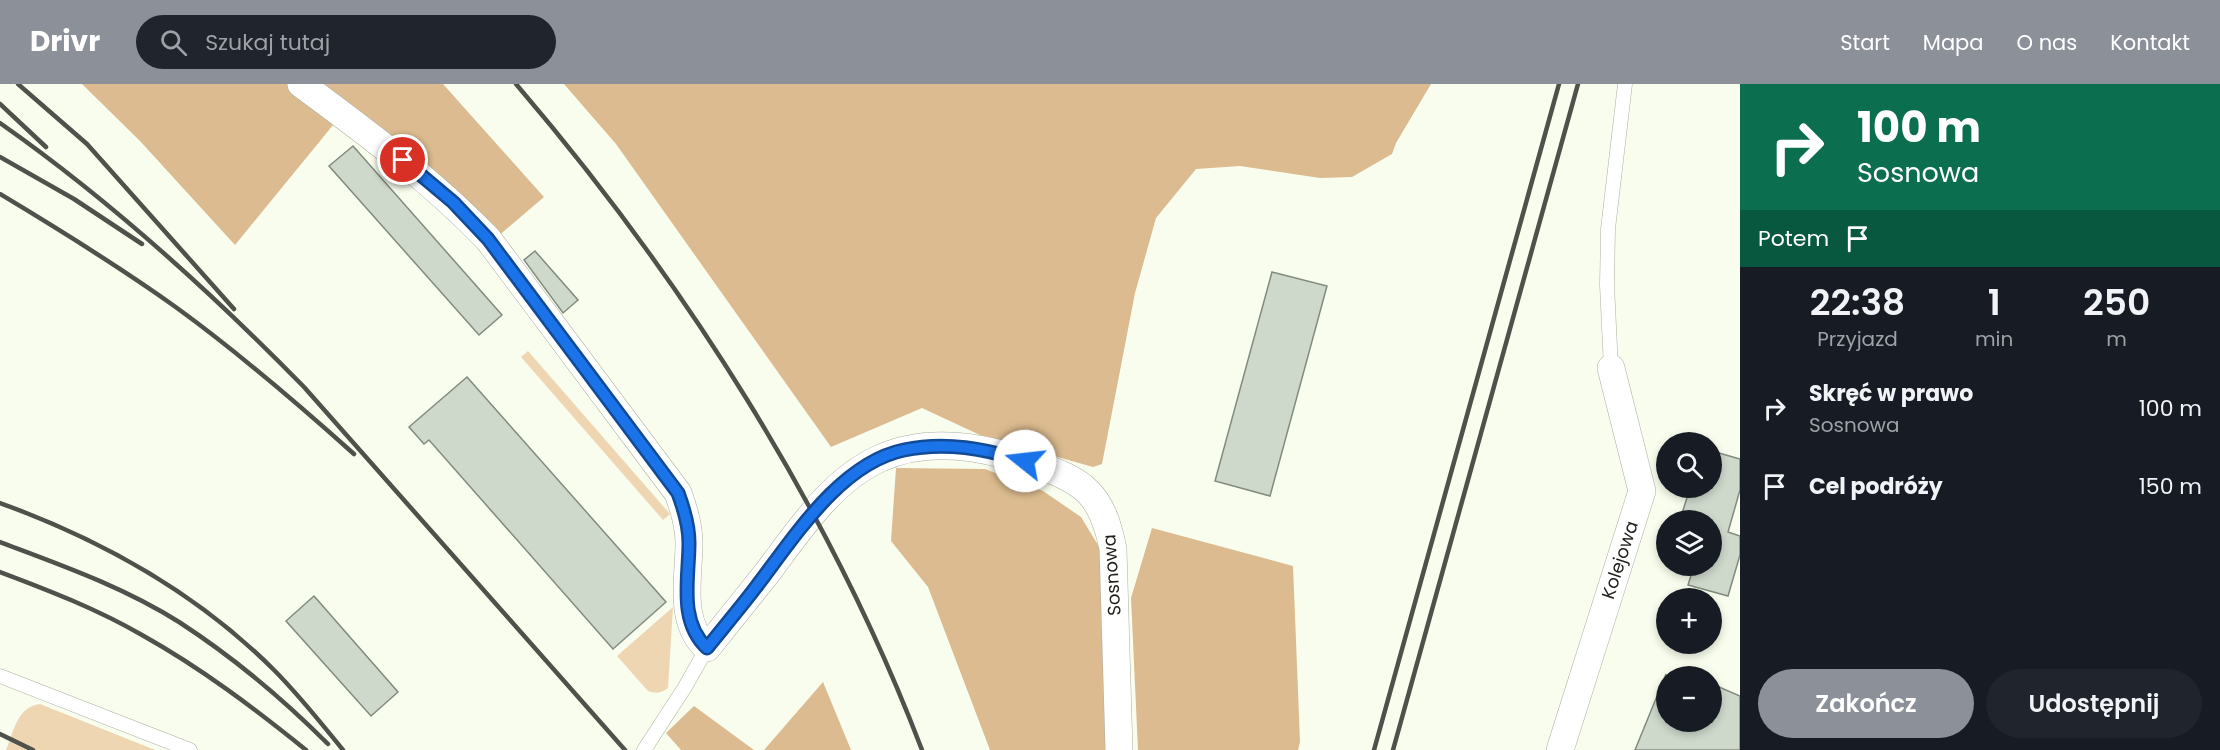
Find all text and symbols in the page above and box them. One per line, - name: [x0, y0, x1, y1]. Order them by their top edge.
- search box: [136, 15, 556, 69]
- text: Drivr: [30, 22, 100, 61]
- icon: search: [157, 26, 190, 59]
- text: Szukaj tutaj: [205, 27, 330, 58]
- text: Start: [1840, 28, 1890, 57]
- text: Mapa: [1923, 28, 1984, 57]
- text: O nas: [2017, 28, 2077, 57]
- text: Kontakt: [2110, 28, 2190, 57]
- text: 100 m: [1857, 98, 1981, 157]
- icon: right: [1758, 108, 1836, 186]
- pin: [377, 134, 428, 185]
- icon: arrive: [386, 143, 419, 176]
- text: Sosnowa: [1857, 154, 1979, 191]
- icon: arrive: [1841, 222, 1874, 255]
- text: Potem: [1758, 223, 1829, 254]
- text: 22:38: [1810, 277, 1905, 328]
- text: 1: [1988, 277, 2001, 328]
- text: 250: [2083, 277, 2150, 328]
- text: Przyjazd: [1817, 325, 1898, 353]
- text: min: [1975, 325, 2013, 353]
- text: m: [2106, 325, 2127, 353]
- text: Skręć w prawo: [1809, 378, 1973, 409]
- icon: right: [1758, 392, 1791, 425]
- text: 100 m: [2139, 393, 2202, 424]
- text: Sosnowa: [1809, 411, 1900, 439]
- position arrow: [993, 429, 1057, 493]
- map controls: [1656, 432, 1722, 732]
- button: search: [1656, 432, 1722, 498]
- icon: arrive: [1758, 470, 1791, 503]
- text: Cel podróży: [1809, 471, 1943, 502]
- text: 150 m: [2139, 471, 2202, 502]
- button: layers: [1656, 510, 1722, 576]
- street label: Kolejowa: [1595, 518, 1644, 602]
- street label: Sosnowa: [1096, 534, 1127, 617]
- button: +: [1656, 588, 1722, 654]
- button: −: [1656, 666, 1722, 732]
- button: Zakończ: [1758, 669, 1974, 738]
- button: Udostępnij: [1986, 669, 2202, 738]

